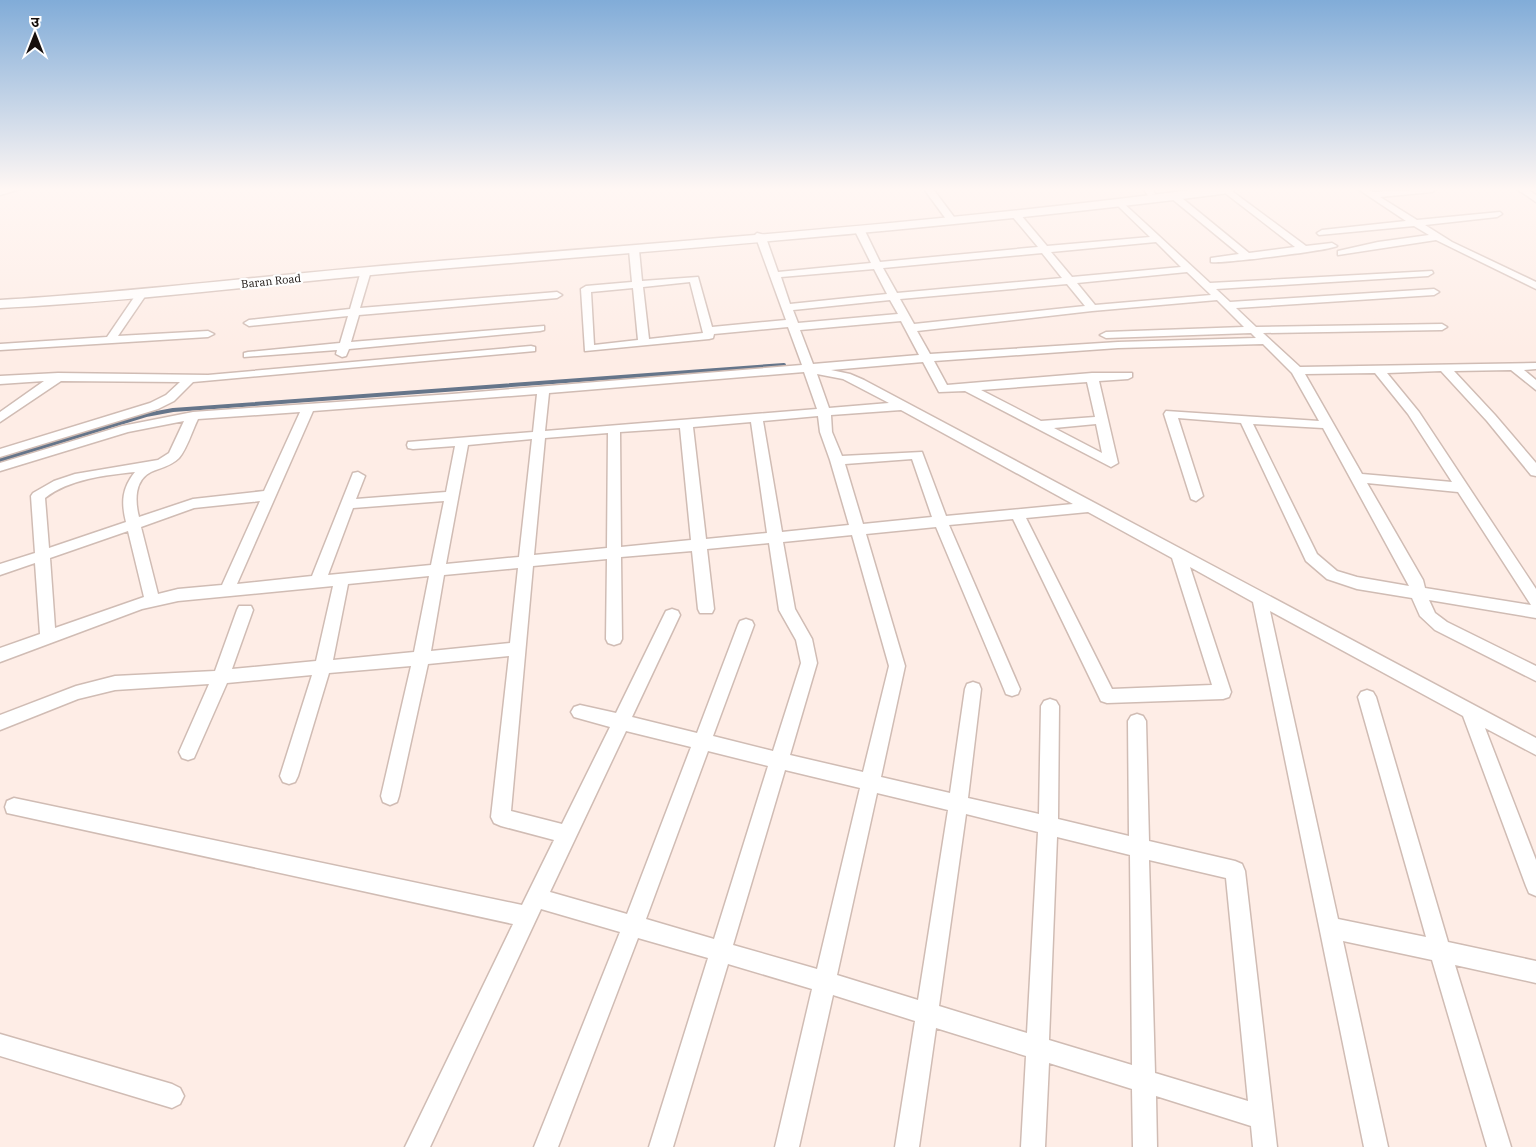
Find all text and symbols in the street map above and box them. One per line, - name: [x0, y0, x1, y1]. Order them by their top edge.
- north arrow: [10, 10, 60, 60]
- text: उ: [31, 13, 40, 31]
- street label: Baran Road: [240, 271, 302, 291]

